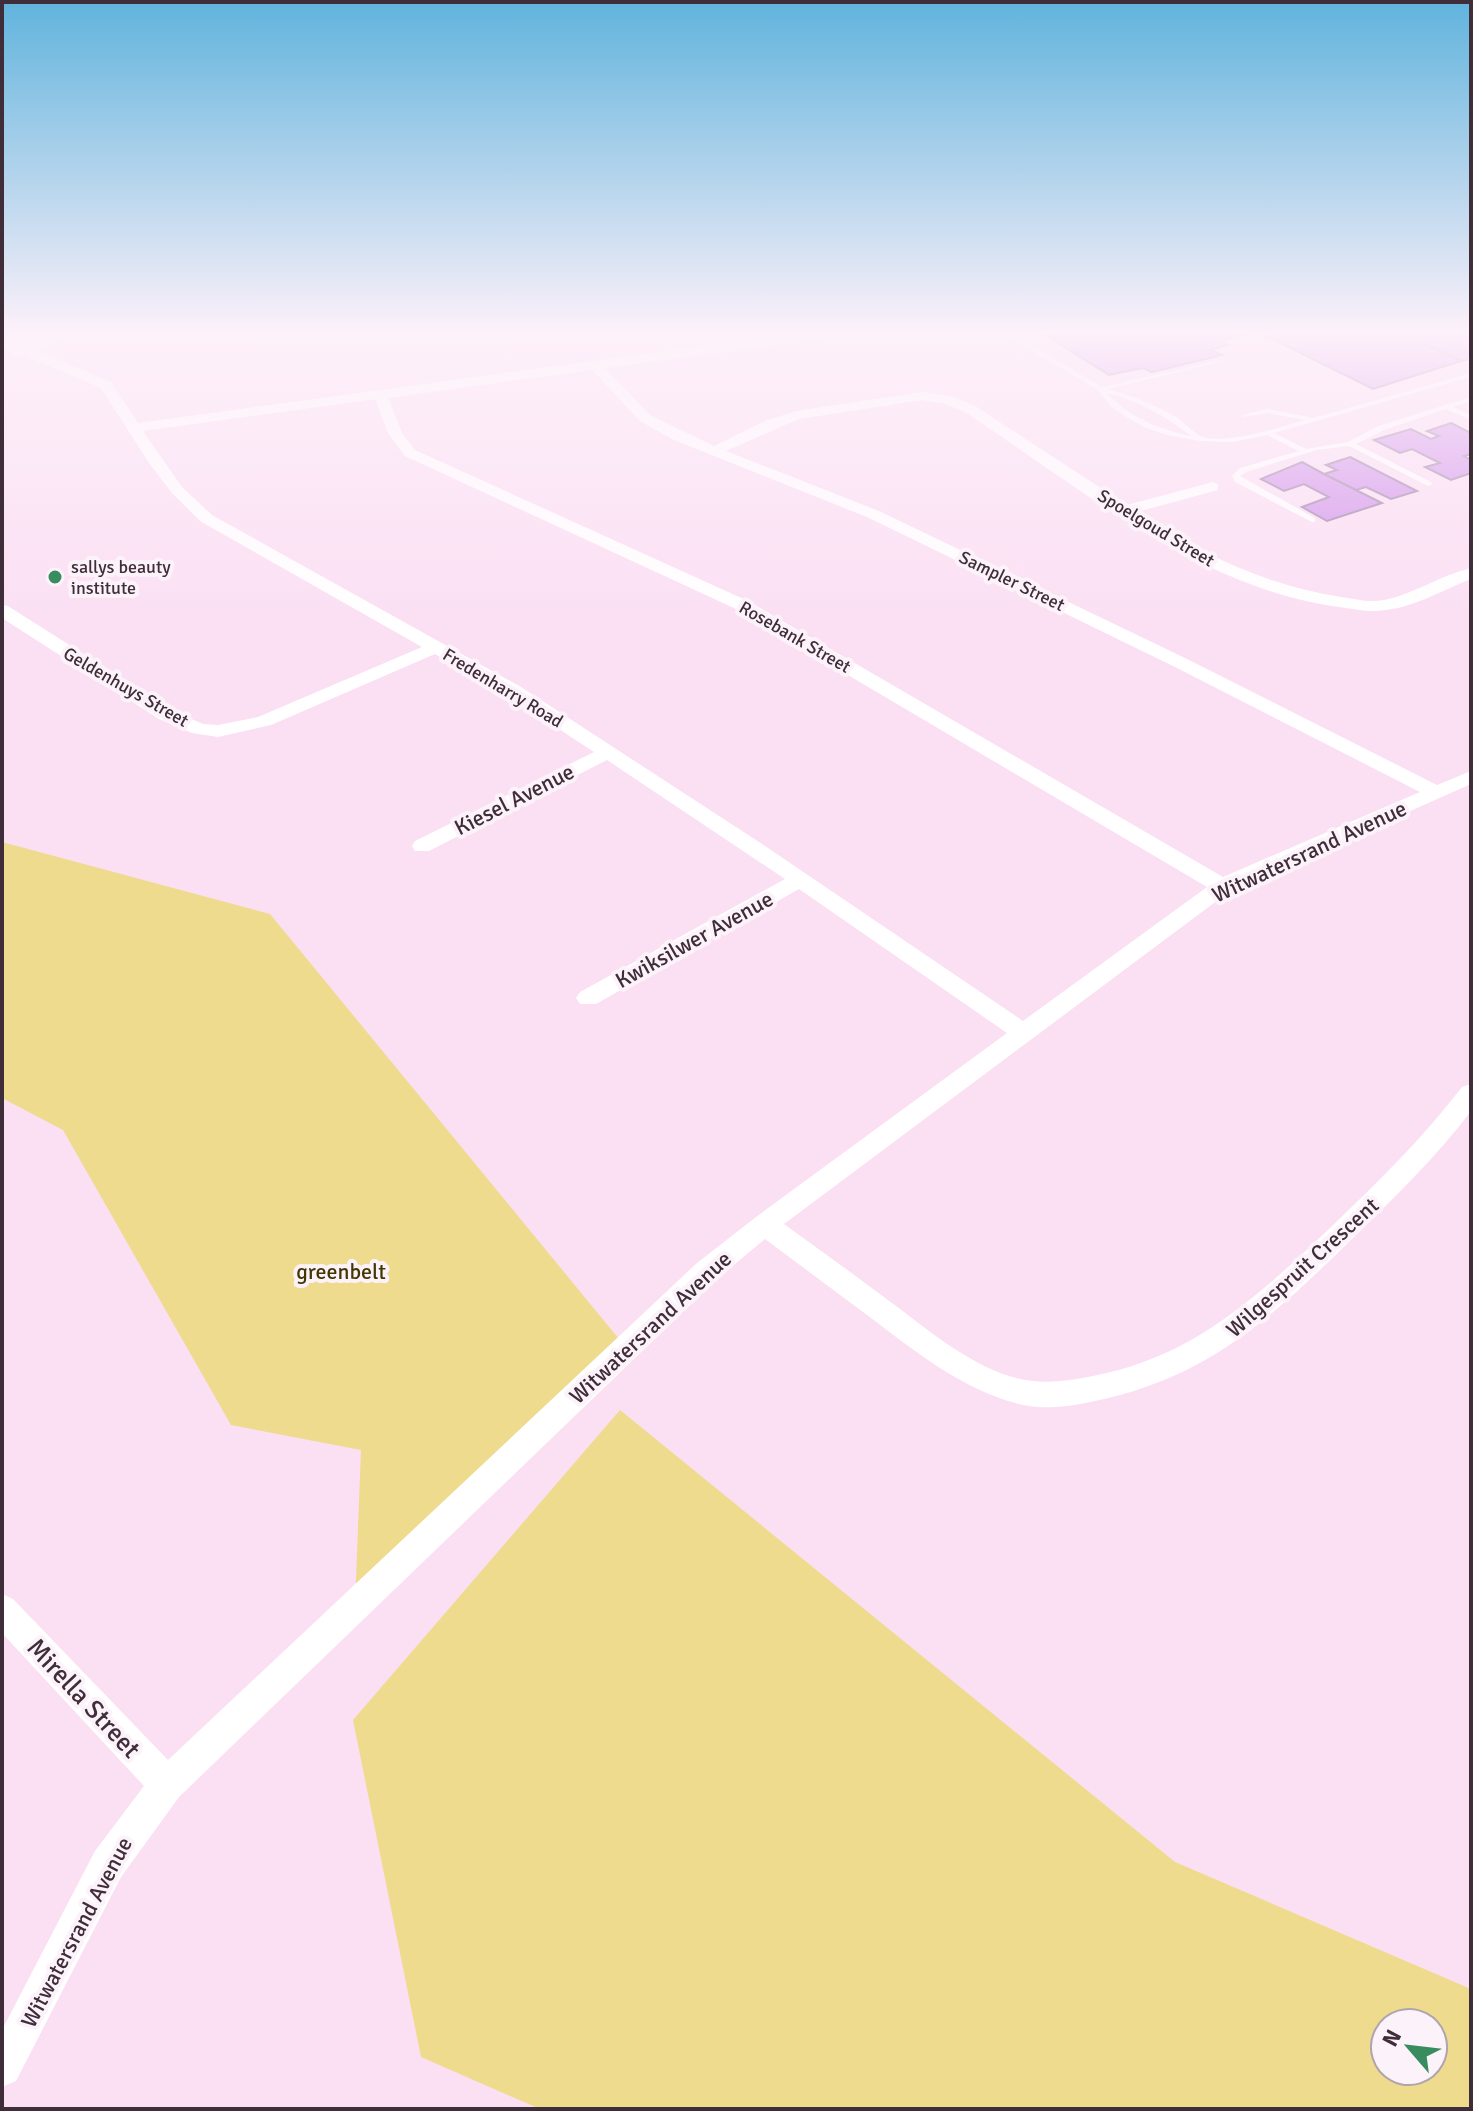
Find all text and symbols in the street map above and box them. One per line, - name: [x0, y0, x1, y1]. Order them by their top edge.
- street label: Spoelgoud Street: [1094, 485, 1218, 571]
- street label: Sampler Street: [956, 546, 1068, 616]
- place label: sallys beauty institute: [71, 556, 171, 599]
- marker: sallys beauty institute: [46, 568, 64, 586]
- street label: Rosebank Street: [735, 596, 855, 678]
- street label: Geldenhuys Street: [59, 642, 193, 732]
- street label: Fredenharry Road: [439, 644, 567, 732]
- street label: Kiesel Avenue: [450, 758, 579, 841]
- street label: Witwatersrand Avenue: [1208, 794, 1411, 908]
- street label: Kwiksilwer Avenue: [611, 885, 778, 994]
- street label: Wilgespruit Crescent: [1220, 1192, 1384, 1343]
- street label: Witwatersrand Avenue: [564, 1245, 737, 1409]
- park label: greenbelt: [296, 1258, 386, 1285]
- street label: Mirella Street: [20, 1632, 147, 1765]
- street label: Witwatersrand Avenue: [15, 1832, 138, 2032]
- north arrow: [1369, 2007, 1449, 2087]
- text: N: [1376, 2025, 1407, 2051]

